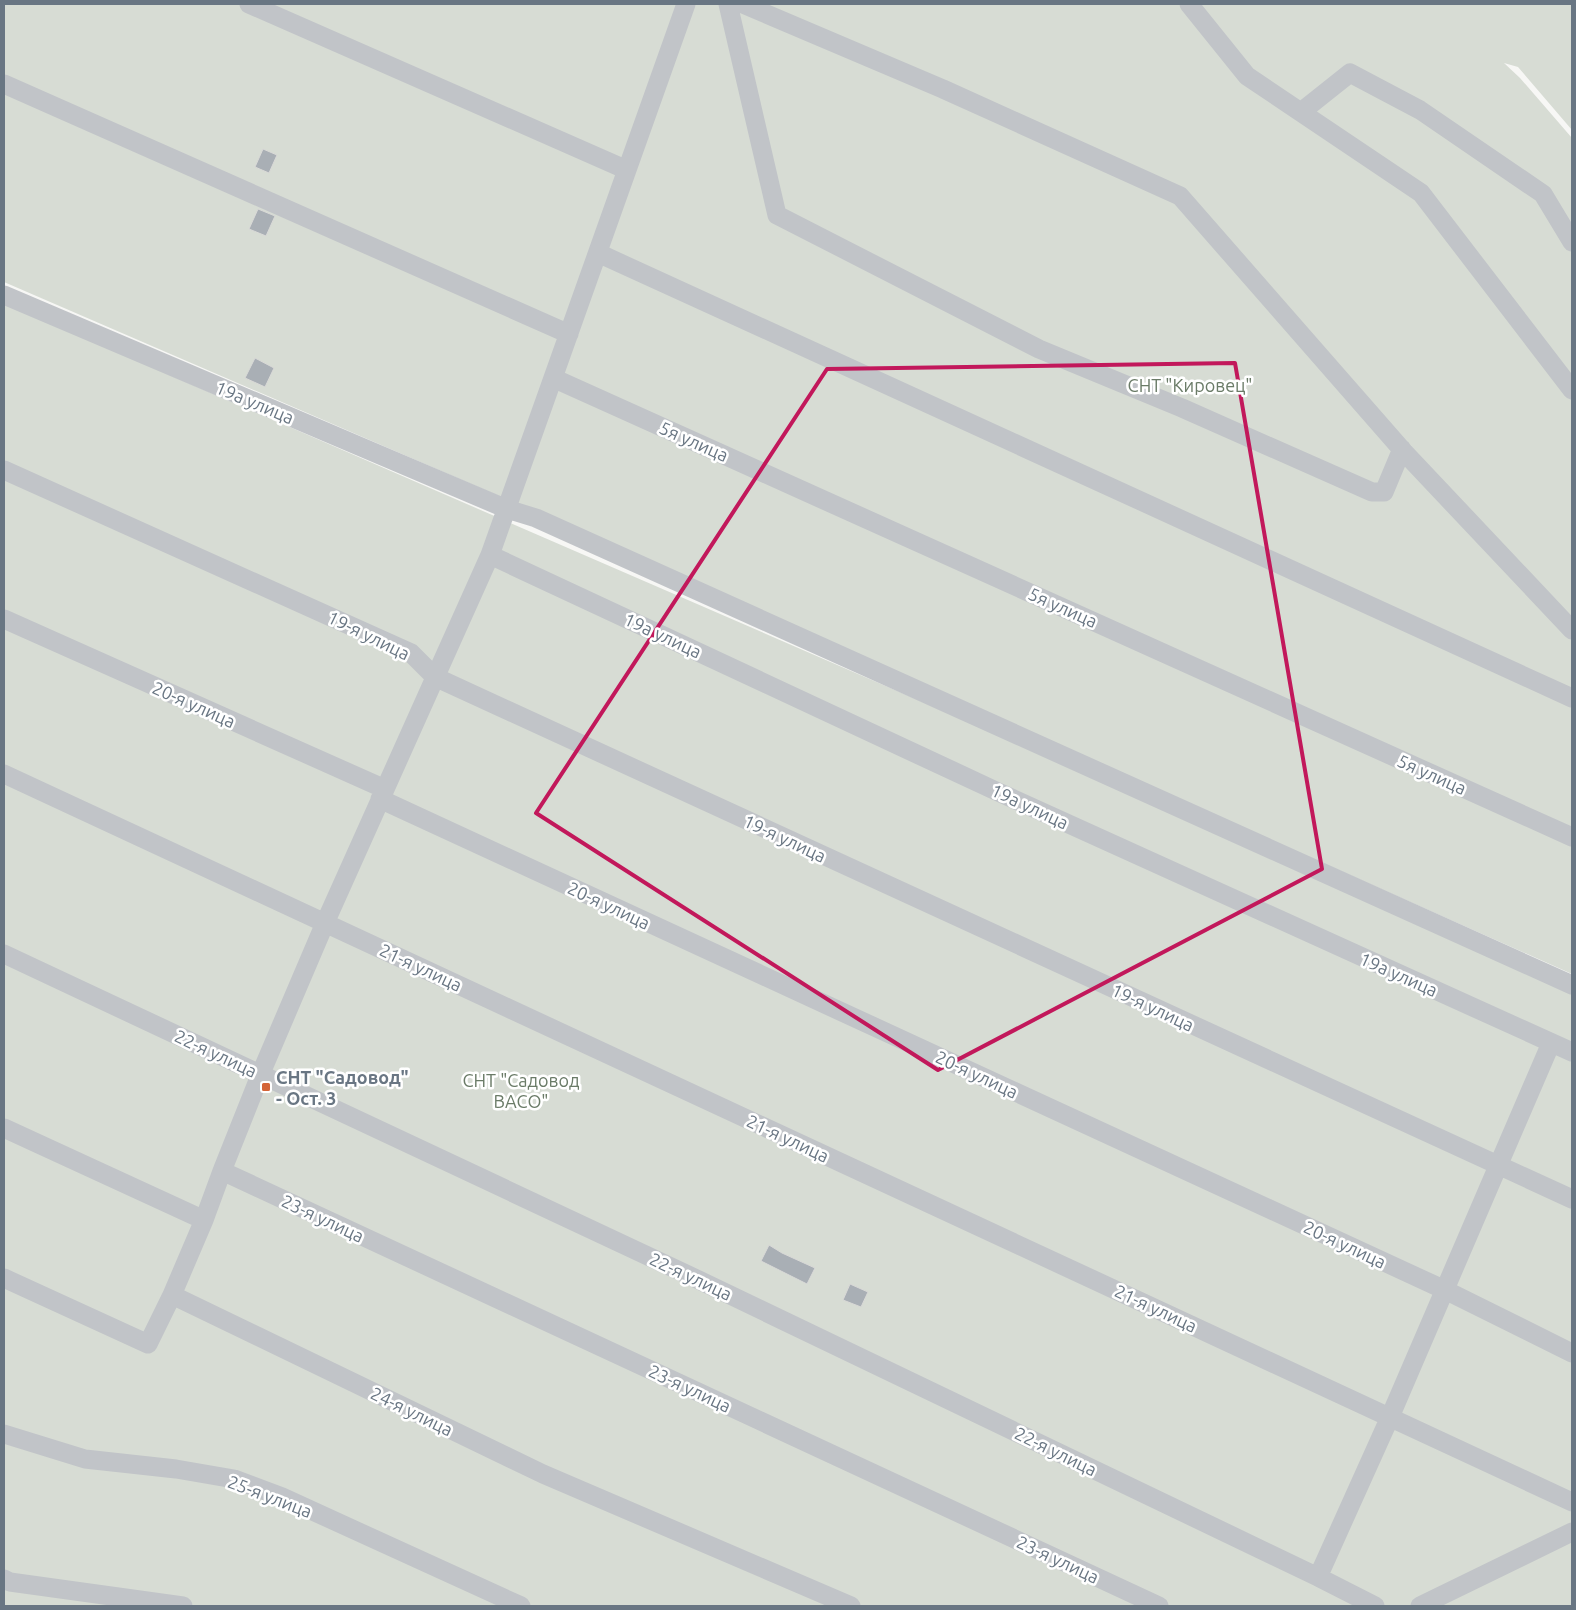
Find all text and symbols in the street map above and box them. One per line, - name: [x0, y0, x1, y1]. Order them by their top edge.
- park label: СНТ "Кировец": [1128, 375, 1252, 395]
- street label: 19а улица: [213, 377, 297, 427]
- street label: 5я улица: [656, 417, 732, 465]
- street label: 5я улица: [1025, 583, 1101, 631]
- street label: 19-я улица: [325, 607, 413, 663]
- street label: 19а улица: [621, 608, 705, 662]
- street label: 20-я улица: [149, 677, 239, 731]
- street label: 5я улица: [1394, 750, 1470, 798]
- street label: 19а улица: [988, 779, 1072, 833]
- street label: 19-я улица: [741, 810, 829, 866]
- street label: 20-я улица: [565, 877, 653, 933]
- street label: 21-я улица: [377, 939, 465, 995]
- street label: 19а улица: [1357, 948, 1441, 1000]
- street label: 19-я улица: [1109, 979, 1197, 1035]
- street label: 22-я улица: [172, 1025, 260, 1081]
- street label: 20-я улица: [933, 1046, 1021, 1102]
- place label: СНТ "Садовод" - Ост. 3: [276, 1067, 409, 1108]
- park label: СНТ "Садовод ВАСО": [462, 1070, 580, 1111]
- marker: СНТ "Садовод" - Ост. 3: [260, 1081, 272, 1093]
- street label: 21-я улица: [744, 1110, 832, 1166]
- street label: 23-я улица: [279, 1190, 367, 1246]
- street label: 20-я улица: [1301, 1216, 1389, 1272]
- street label: 22-я улица: [647, 1248, 735, 1304]
- street label: 21-я улица: [1112, 1280, 1200, 1336]
- street label: 23-я улица: [646, 1360, 734, 1416]
- street label: 24-я улица: [368, 1383, 456, 1439]
- street label: 22-я улица: [1012, 1423, 1100, 1479]
- street label: 25-я улица: [225, 1471, 315, 1521]
- street label: 23-я улица: [1014, 1531, 1102, 1587]

